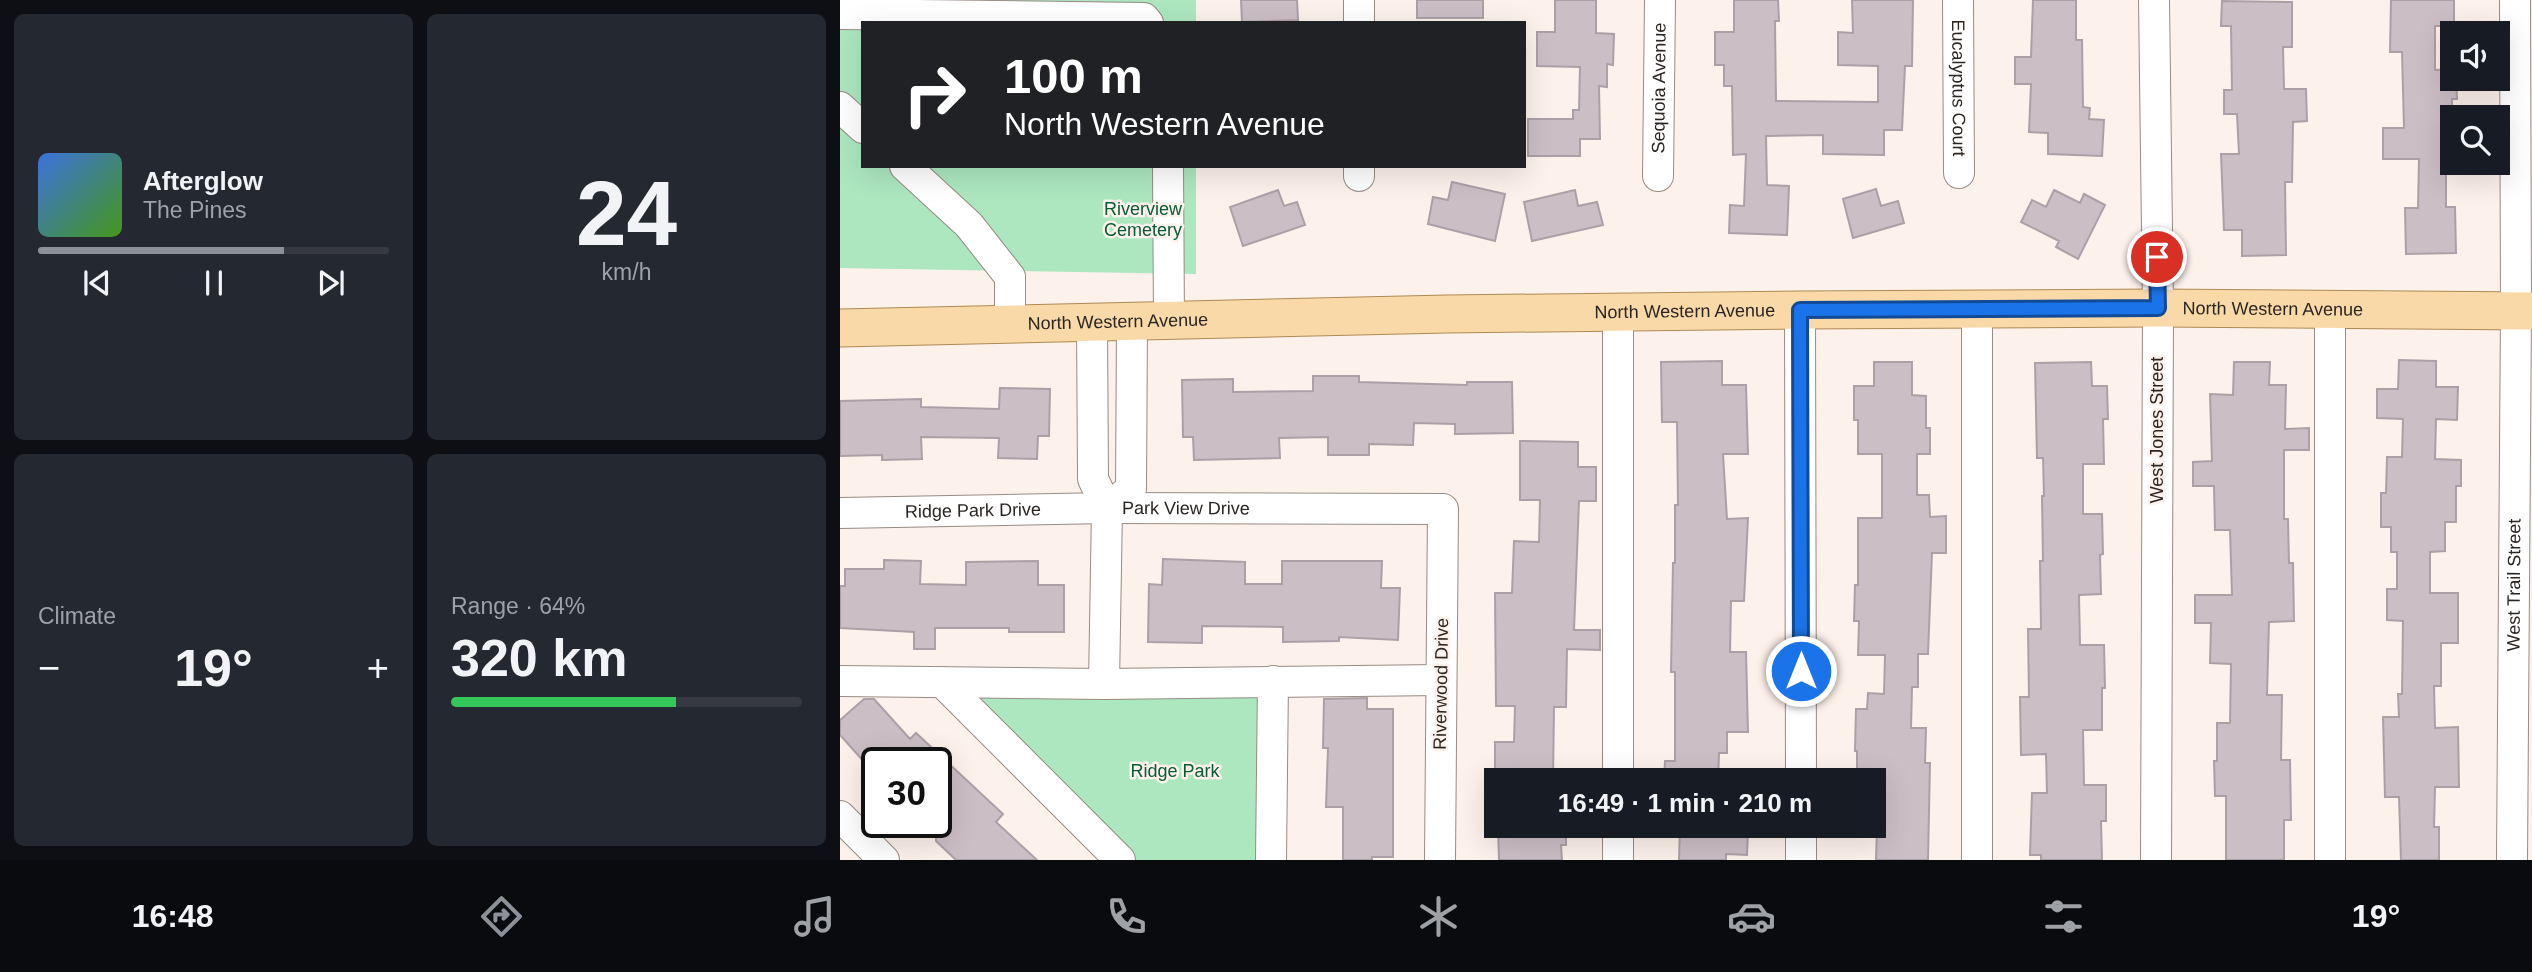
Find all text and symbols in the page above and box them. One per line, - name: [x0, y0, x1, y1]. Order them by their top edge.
- street label: Eucalyptus Court: [1948, 19, 1969, 157]
- map controls: [2440, 21, 2510, 175]
- button: sound: [2440, 21, 2510, 91]
- street label: Sequoia Avenue: [1648, 22, 1670, 154]
- icon: right: [889, 49, 980, 140]
- text: 100 m: [1004, 49, 1143, 103]
- button: search: [2440, 105, 2510, 175]
- text: North Western Avenue: [1004, 106, 1325, 142]
- text: 24: [576, 163, 677, 264]
- text: Afterglow: [143, 166, 263, 196]
- text: The Pines: [143, 197, 247, 223]
- park label: Riverview Cemetery: [1104, 199, 1183, 240]
- pin: [2127, 227, 2187, 287]
- icon: arrive: [2138, 238, 2176, 276]
- text: km/h: [602, 259, 651, 285]
- icon: previous: [78, 264, 116, 302]
- icon: pause: [195, 264, 233, 302]
- icon: next: [312, 264, 350, 302]
- street label: North Western Avenue: [2182, 298, 2363, 320]
- street label: North Western Avenue: [1594, 300, 1775, 322]
- street label: North Western Avenue: [1027, 310, 1208, 334]
- street label: West Jones Street: [2147, 357, 2167, 503]
- street label: Park View Drive: [1122, 498, 1250, 518]
- street label: Ridge Park Drive: [905, 499, 1041, 522]
- street label: West Trail Street: [2504, 519, 2524, 651]
- text: Range · 64%: [451, 593, 585, 619]
- text: Climate: [38, 603, 116, 629]
- street label: Riverwood Drive: [1430, 618, 1452, 750]
- text: 320 km: [451, 629, 627, 687]
- position arrow: [1764, 634, 1838, 708]
- text: 19°: [174, 639, 253, 697]
- text: −: [38, 647, 60, 689]
- text: +: [367, 647, 389, 689]
- speed limit sign: 30: [861, 747, 952, 838]
- park label: Ridge Park: [1130, 761, 1221, 781]
- text: 16:49 · 1 min · 210 m: [1558, 788, 1812, 818]
- icon: directions: [477, 892, 526, 941]
- icon: music: [790, 892, 839, 941]
- icon: phone: [1102, 892, 1151, 941]
- icon: climate: [1414, 892, 1463, 941]
- icon: car: [1727, 892, 1776, 941]
- icon: filters: [2039, 892, 2088, 941]
- text: 16:48: [132, 898, 214, 934]
- text: 19°: [2352, 898, 2400, 934]

